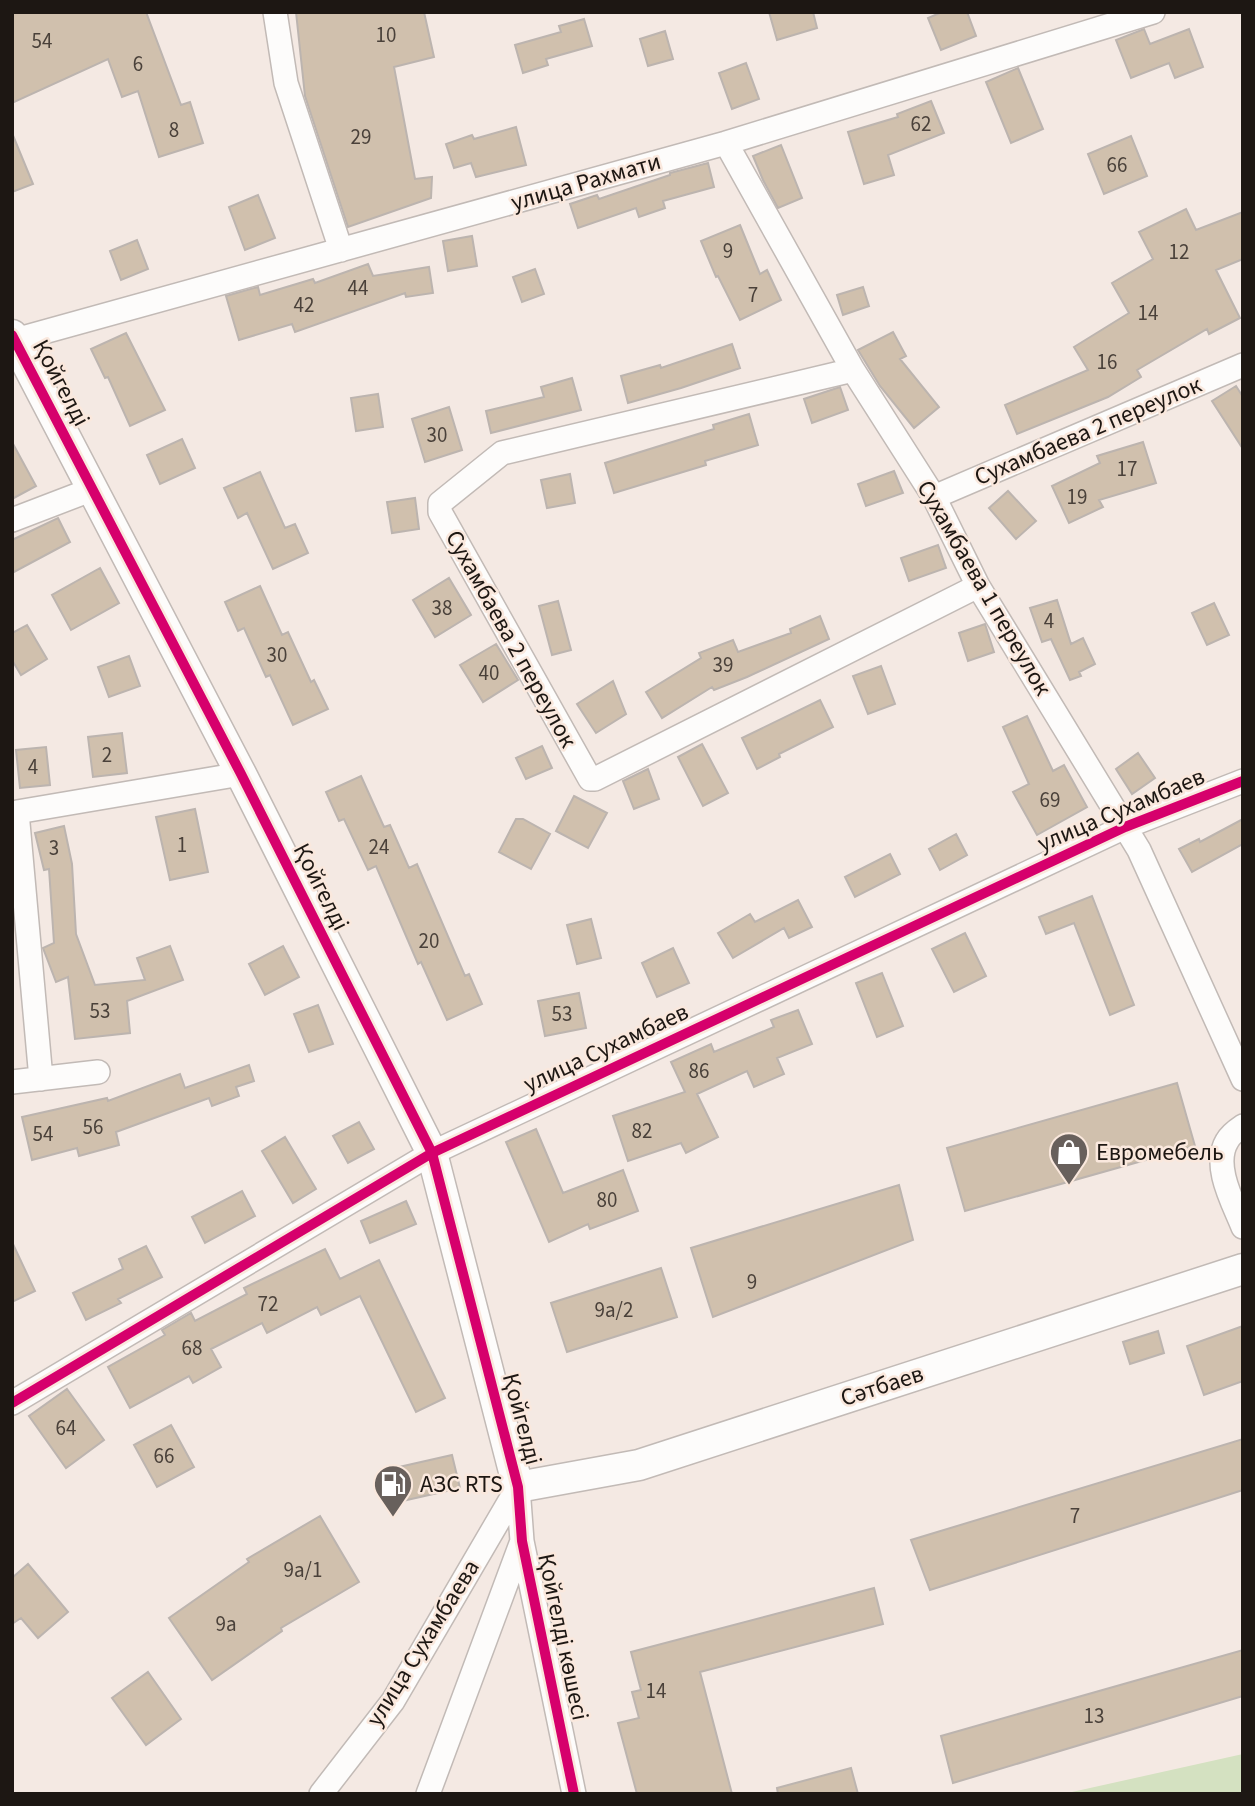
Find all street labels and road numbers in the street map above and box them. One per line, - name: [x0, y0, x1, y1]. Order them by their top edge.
- street label: улица Рахмати: [507, 144, 665, 220]
- street label: Қойгелді: [24, 333, 98, 433]
- street label: Сухамбаева 2 переулок: [969, 367, 1207, 495]
- street label: Сухамбаева 1 переулок: [908, 474, 1060, 702]
- street label: Сухамбаева 2 переулок: [437, 524, 585, 754]
- street label: улица Сухамбаев: [1032, 759, 1210, 861]
- street label: Қойгелді: [284, 837, 358, 937]
- street label: улица Сухамбаев: [518, 994, 694, 1102]
- street label: Сәтбаев: [836, 1356, 928, 1416]
- street label: Қойгелді: [493, 1369, 551, 1469]
- street label: Қойгелді көшесі: [528, 1550, 598, 1724]
- street label: улица Сухамбаева: [358, 1553, 488, 1733]

